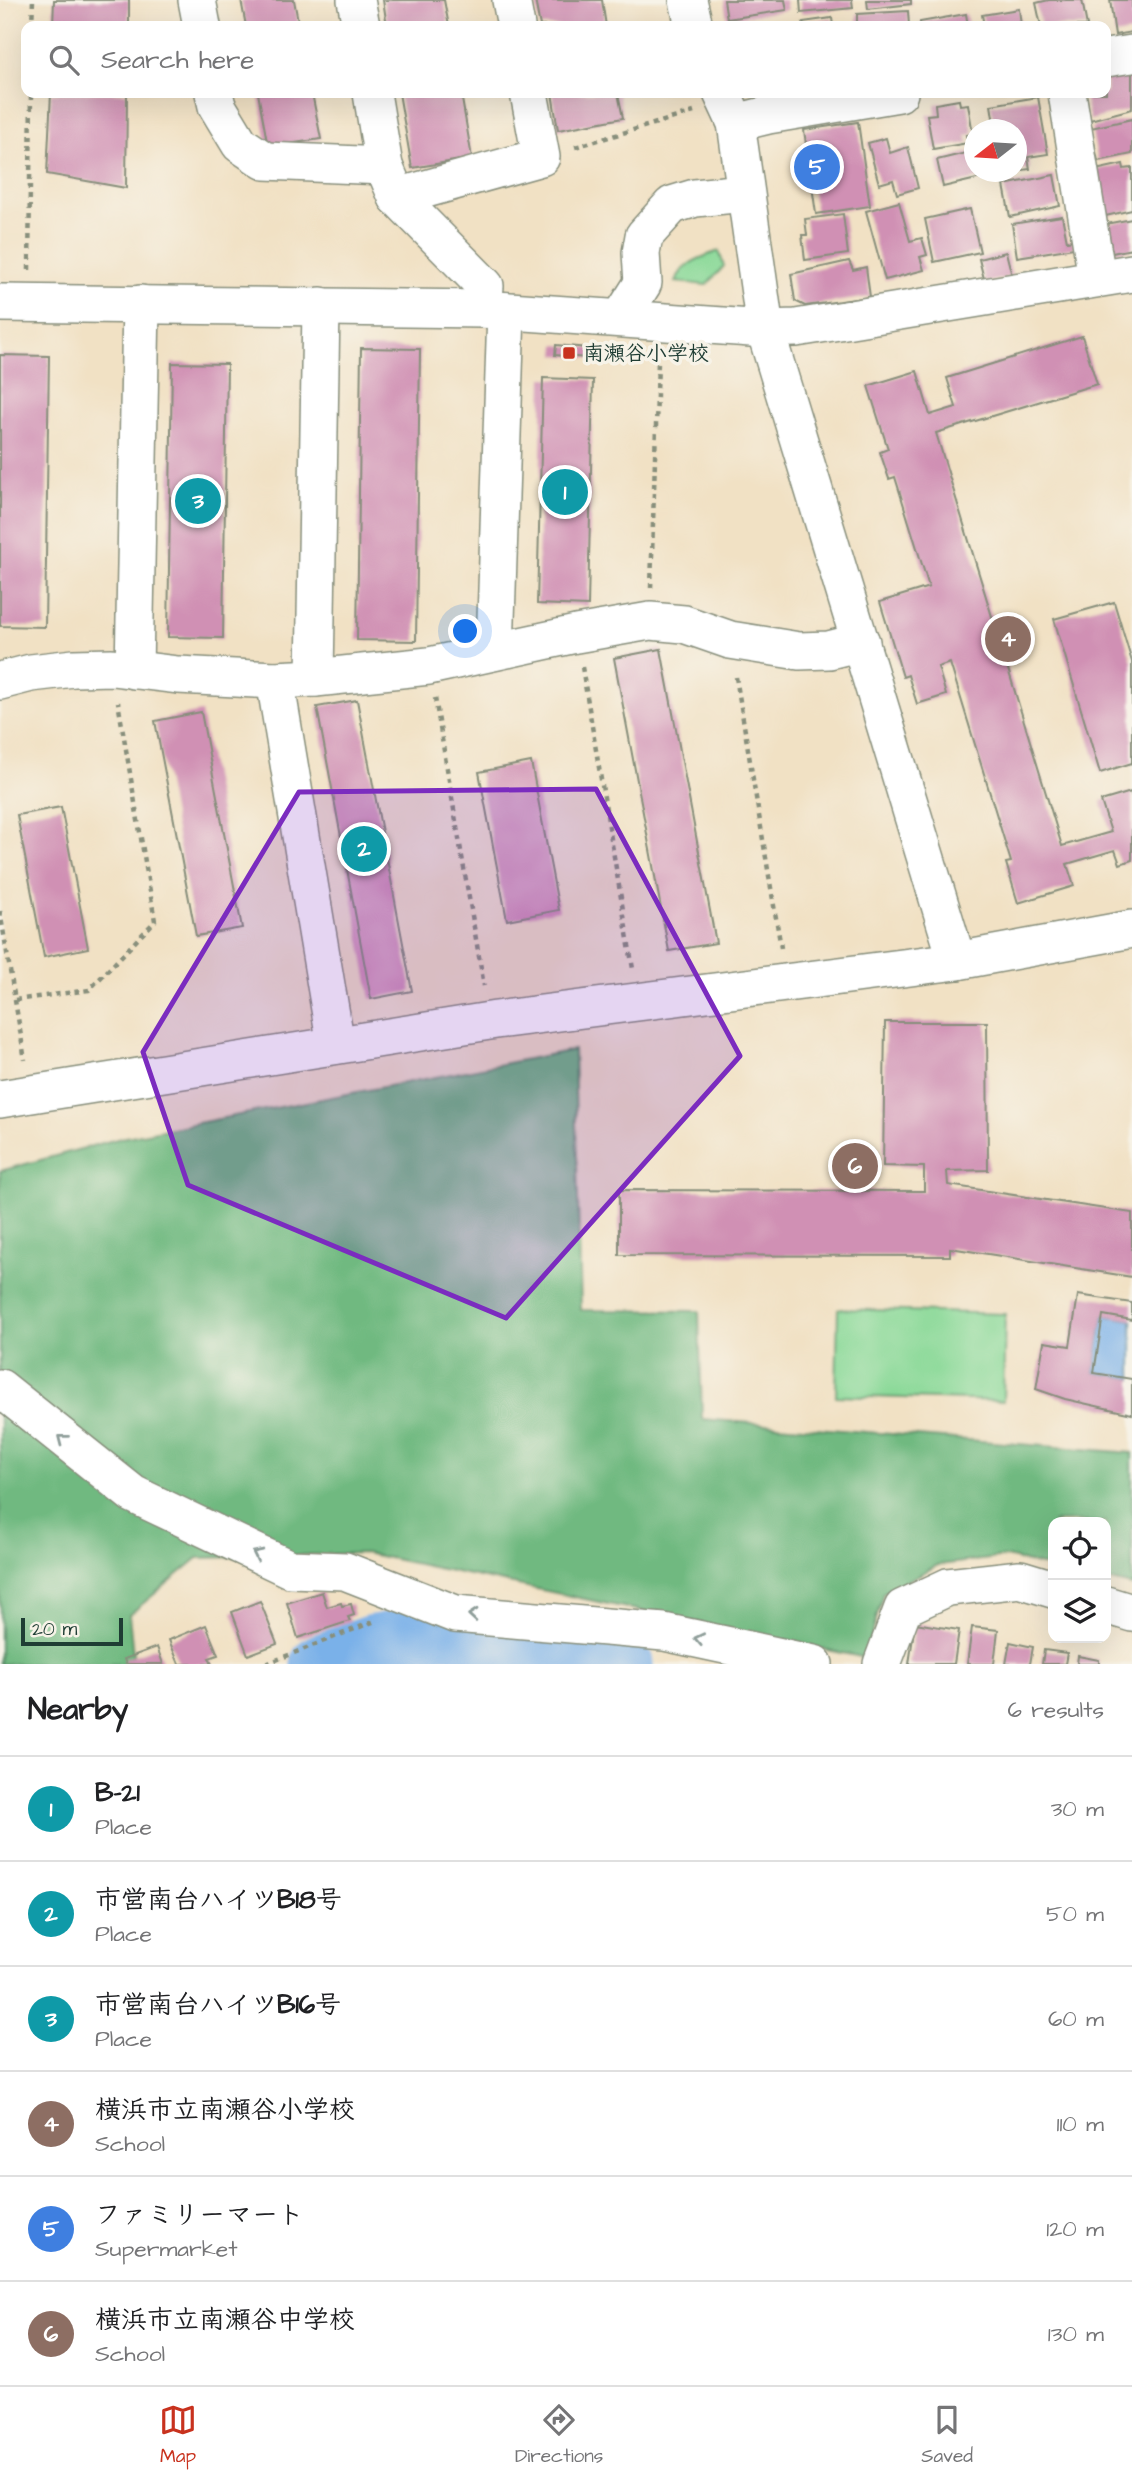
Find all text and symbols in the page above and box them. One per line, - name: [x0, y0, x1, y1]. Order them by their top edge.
- search box: [21, 21, 1111, 98]
- icon: search: [45, 41, 83, 79]
- text: Search here: [101, 42, 254, 78]
- north arrow: [964, 119, 1027, 182]
- pin: 5: [794, 141, 840, 193]
- place label: 南瀬谷小学校: [583, 339, 709, 368]
- marker: 南瀬谷小学校: [561, 345, 577, 361]
- pin: 1: [542, 466, 588, 518]
- pin: 3: [175, 475, 221, 527]
- pin: 4: [985, 613, 1031, 665]
- your location: [448, 614, 482, 648]
- pin: 2: [341, 823, 387, 875]
- pin: 6: [832, 1140, 878, 1192]
- one-way arrow: [58, 1434, 70, 1447]
- map controls: [1048, 1517, 1111, 1643]
- button: locate: [1048, 1517, 1111, 1580]
- one-way arrow: [252, 1548, 264, 1562]
- button: layers: [1048, 1580, 1111, 1643]
- one-way arrow: [467, 1608, 478, 1623]
- scale bar: [21, 1615, 122, 1647]
- text: 20 m: [32, 1616, 77, 1643]
- one-way arrow: [693, 1633, 705, 1648]
- text: Nearby: [28, 1689, 128, 1731]
- text: 6 results: [1008, 1694, 1104, 1726]
- text: B-21: [95, 1775, 140, 1811]
- text: 1: [50, 1793, 52, 1825]
- text: 30 m: [1051, 1793, 1104, 1825]
- text: Place: [95, 1811, 152, 1843]
- text: 市営南台ハイツB18号: [95, 1882, 342, 1918]
- text: 2: [44, 1898, 58, 1930]
- text: 50 m: [1046, 1898, 1104, 1930]
- text: Place: [95, 1918, 152, 1950]
- text: 市営南台ハイツB16号: [95, 1987, 341, 2023]
- text: 3: [45, 2003, 57, 2035]
- text: 60 m: [1048, 2003, 1104, 2035]
- text: Place: [95, 2023, 152, 2055]
- text: 横浜市立南瀬谷小学校: [95, 2092, 355, 2128]
- text: 4: [43, 2108, 59, 2140]
- text: 110 m: [1056, 2108, 1104, 2140]
- text: School: [95, 2128, 165, 2160]
- text: ファミリーマート: [95, 2197, 304, 2233]
- text: 5: [43, 2213, 59, 2245]
- text: 120 m: [1046, 2213, 1104, 2245]
- text: Supermarket: [95, 2233, 238, 2265]
- text: 横浜市立南瀬谷中学校: [95, 2302, 355, 2338]
- text: 6: [44, 2318, 58, 2350]
- text: 130 m: [1048, 2318, 1104, 2350]
- text: School: [95, 2338, 165, 2370]
- tab: Map: [159, 2401, 197, 2470]
- tab: Directions: [515, 2401, 603, 2470]
- tab: Saved: [921, 2401, 973, 2470]

